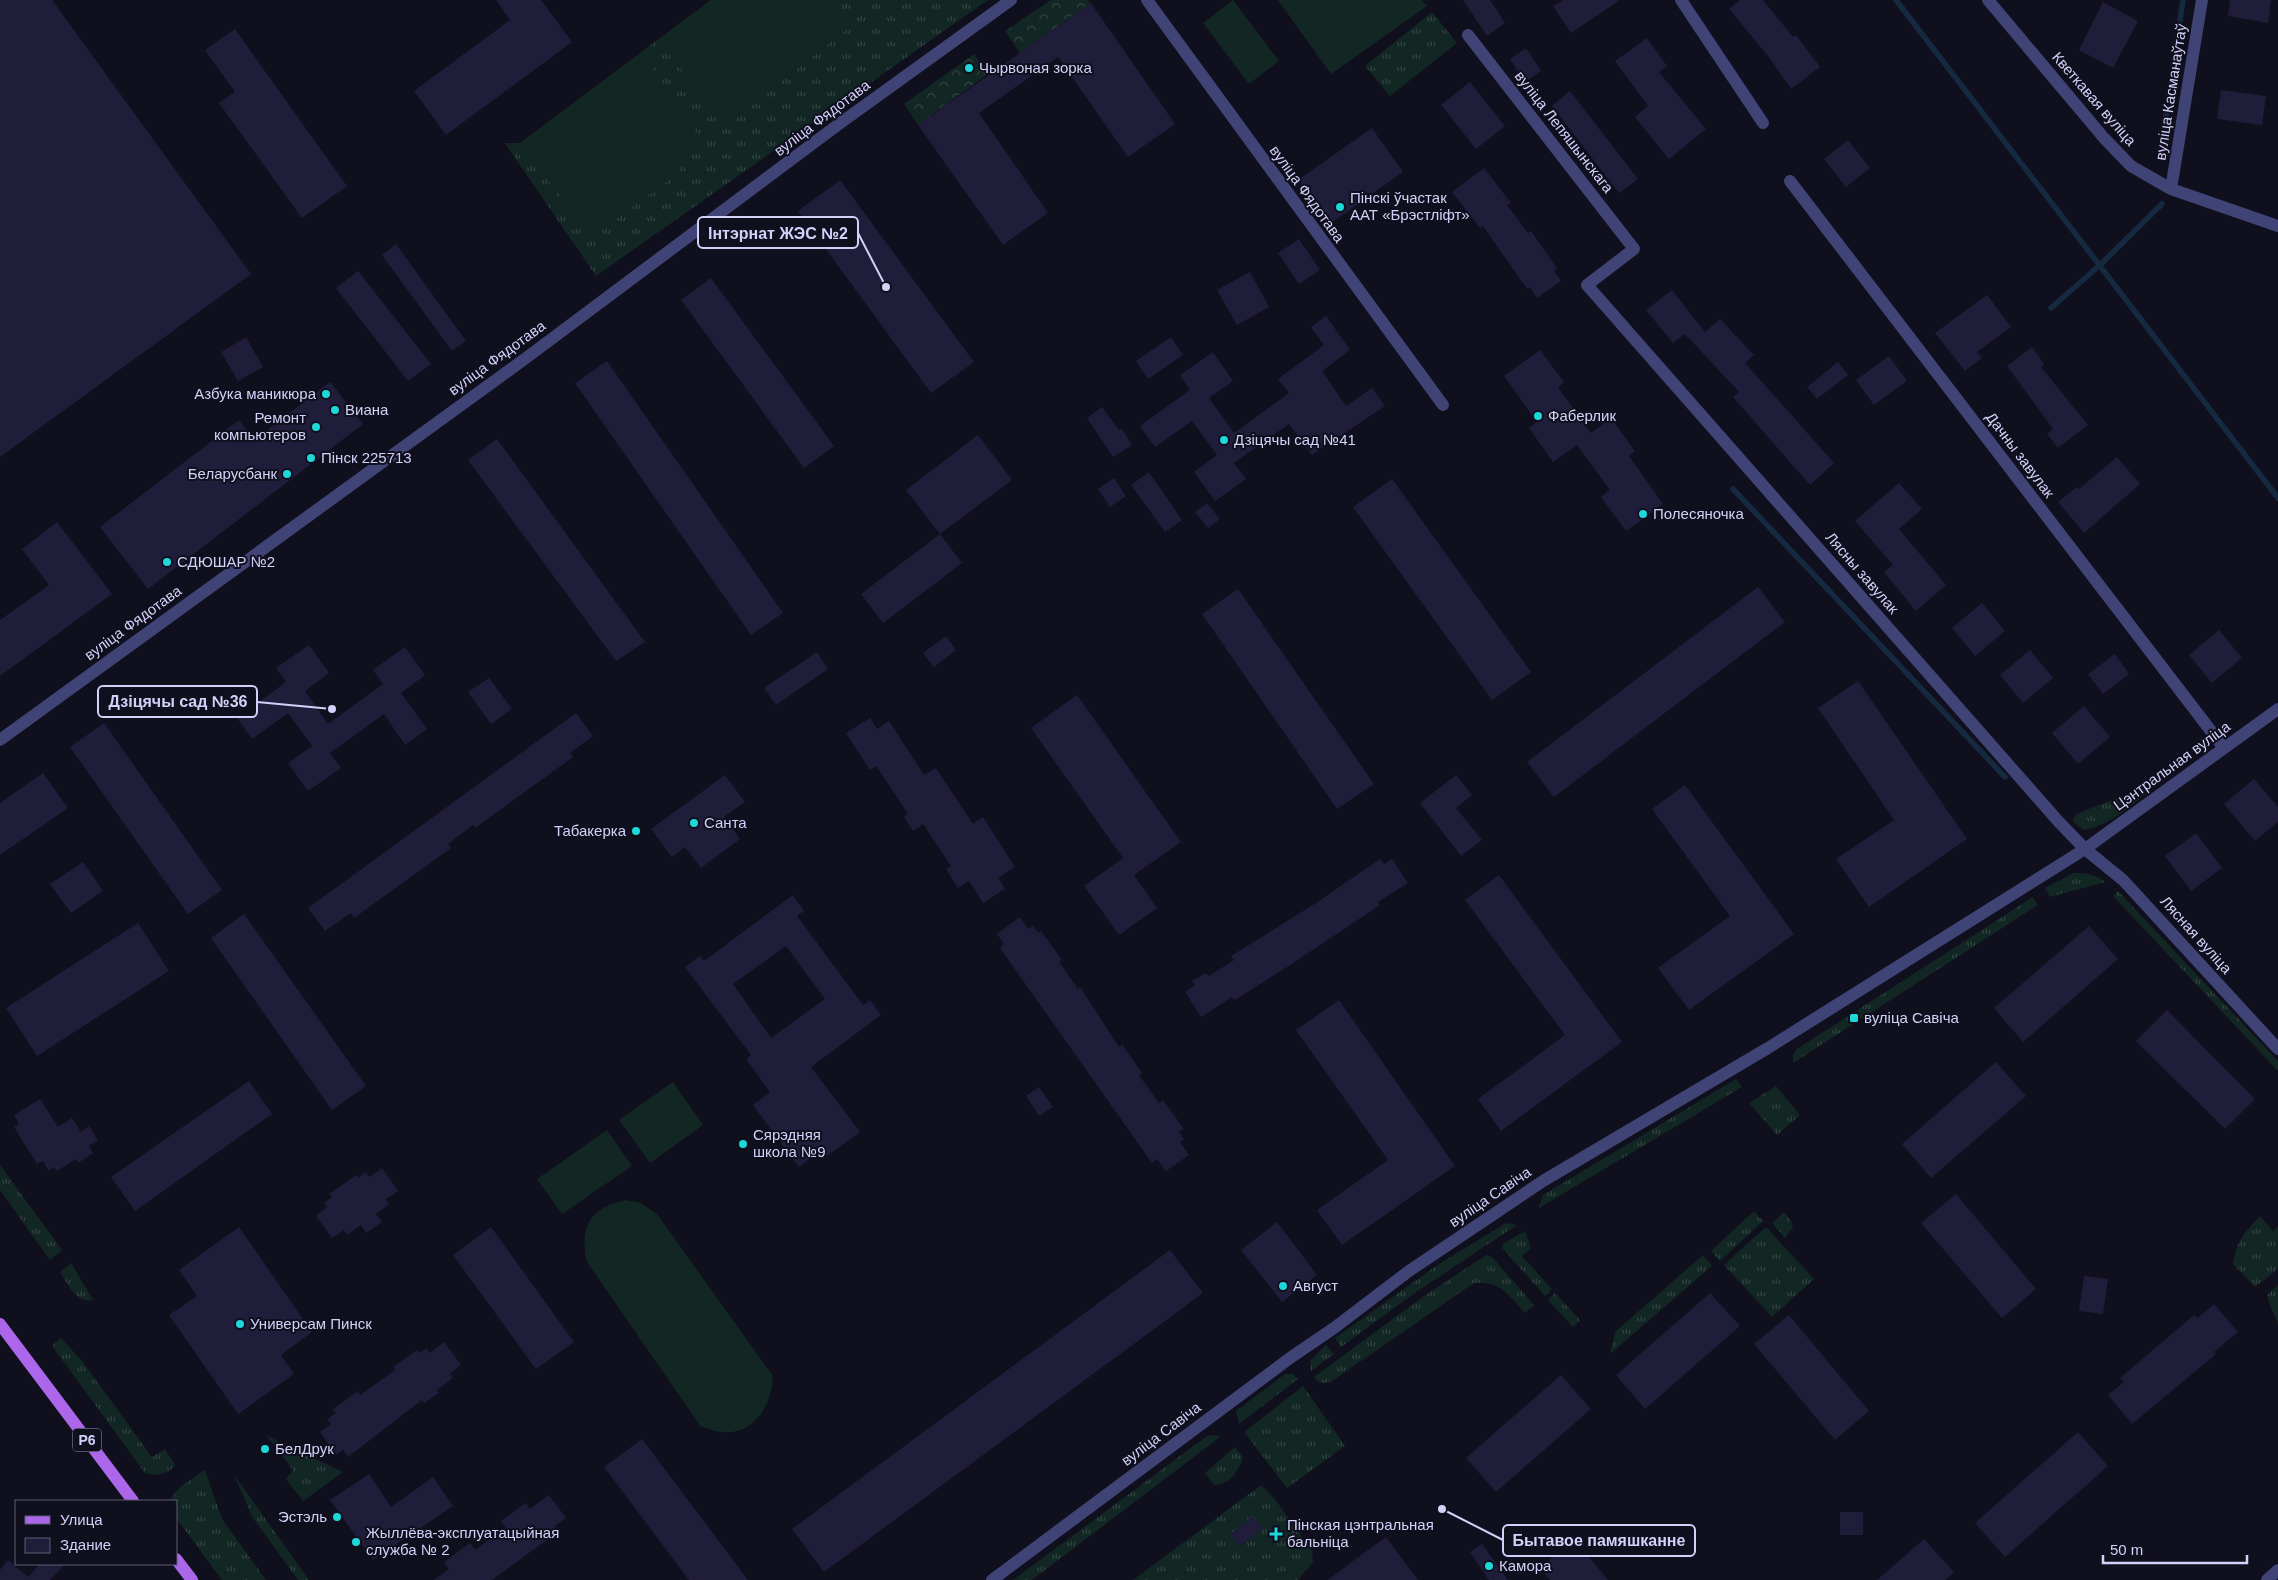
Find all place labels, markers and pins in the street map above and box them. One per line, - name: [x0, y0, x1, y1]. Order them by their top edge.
- place label: Чырвоная зорка: [979, 59, 1092, 76]
- marker: Чырвоная зорка: [963, 62, 975, 74]
- place label: Пінскі ўчастак ААТ «Брэстліфт»: [1350, 189, 1470, 223]
- marker: Пінскі ўчастак ААТ «Брэстліфт»: [1334, 201, 1346, 213]
- callout: Інтэрнат ЖЭС №2: [698, 217, 858, 248]
- place label: Азбука маникюра: [194, 385, 317, 402]
- marker: Азбука маникюра: [320, 388, 332, 400]
- place label: Виана: [345, 401, 389, 418]
- marker: Виана: [329, 404, 341, 416]
- place label: Фаберлик: [1548, 407, 1616, 424]
- place label: Ремонт компьютеров: [214, 409, 306, 443]
- marker: Фаберлик: [1532, 410, 1544, 422]
- marker: Ремонт компьютеров: [310, 421, 322, 433]
- place label: Дзіцячы сад №41: [1234, 431, 1356, 448]
- marker: Дзіцячы сад №41: [1218, 434, 1230, 446]
- place label: Пінск 225713: [321, 449, 412, 466]
- marker: Пінск 225713: [305, 452, 317, 464]
- place label: Беларусбанк: [188, 465, 277, 482]
- marker: Беларусбанк: [281, 468, 293, 480]
- place label: Полесяночка: [1653, 505, 1745, 522]
- marker: Полесяночка: [1637, 508, 1649, 520]
- place label: СДЮШАР №2: [177, 553, 275, 570]
- marker: СДЮШАР №2: [161, 556, 173, 568]
- callout: Дзіцячы сад №36: [98, 686, 257, 717]
- place label: Санта: [704, 814, 747, 831]
- marker: Санта: [688, 817, 700, 829]
- place label: Табакерка: [554, 822, 627, 839]
- marker: Табакерка: [630, 825, 642, 837]
- place label: вуліца Савіча: [1864, 1009, 1959, 1026]
- marker: вуліца Савіча: [1848, 1012, 1860, 1024]
- place label: Сярэдняя школа №9: [753, 1126, 825, 1160]
- marker: Сярэдняя школа №9: [737, 1138, 749, 1150]
- place label: Август: [1293, 1277, 1338, 1294]
- marker: Август: [1277, 1280, 1289, 1292]
- place label: Универсам Пинск: [250, 1315, 372, 1332]
- marker: Универсам Пинск: [234, 1318, 246, 1330]
- place label: БелДрук: [275, 1440, 334, 1457]
- marker: БелДрук: [259, 1443, 271, 1455]
- place label: Эстэль: [278, 1508, 327, 1525]
- marker: Эстэль: [331, 1511, 343, 1523]
- place label: Пінская цэнтральная бальніца: [1287, 1516, 1434, 1550]
- place label: Жыллёва-эксплуатацыйная служба № 2: [366, 1524, 559, 1558]
- callout: Бытавое памяшканне: [1503, 1525, 1695, 1556]
- marker: Пінская цэнтральная бальніца: [1269, 1527, 1283, 1541]
- marker: Жыллёва-эксплуатацыйная служба № 2: [350, 1536, 362, 1548]
- place label: Камора: [1499, 1557, 1552, 1574]
- marker: Камора: [1483, 1560, 1495, 1572]

